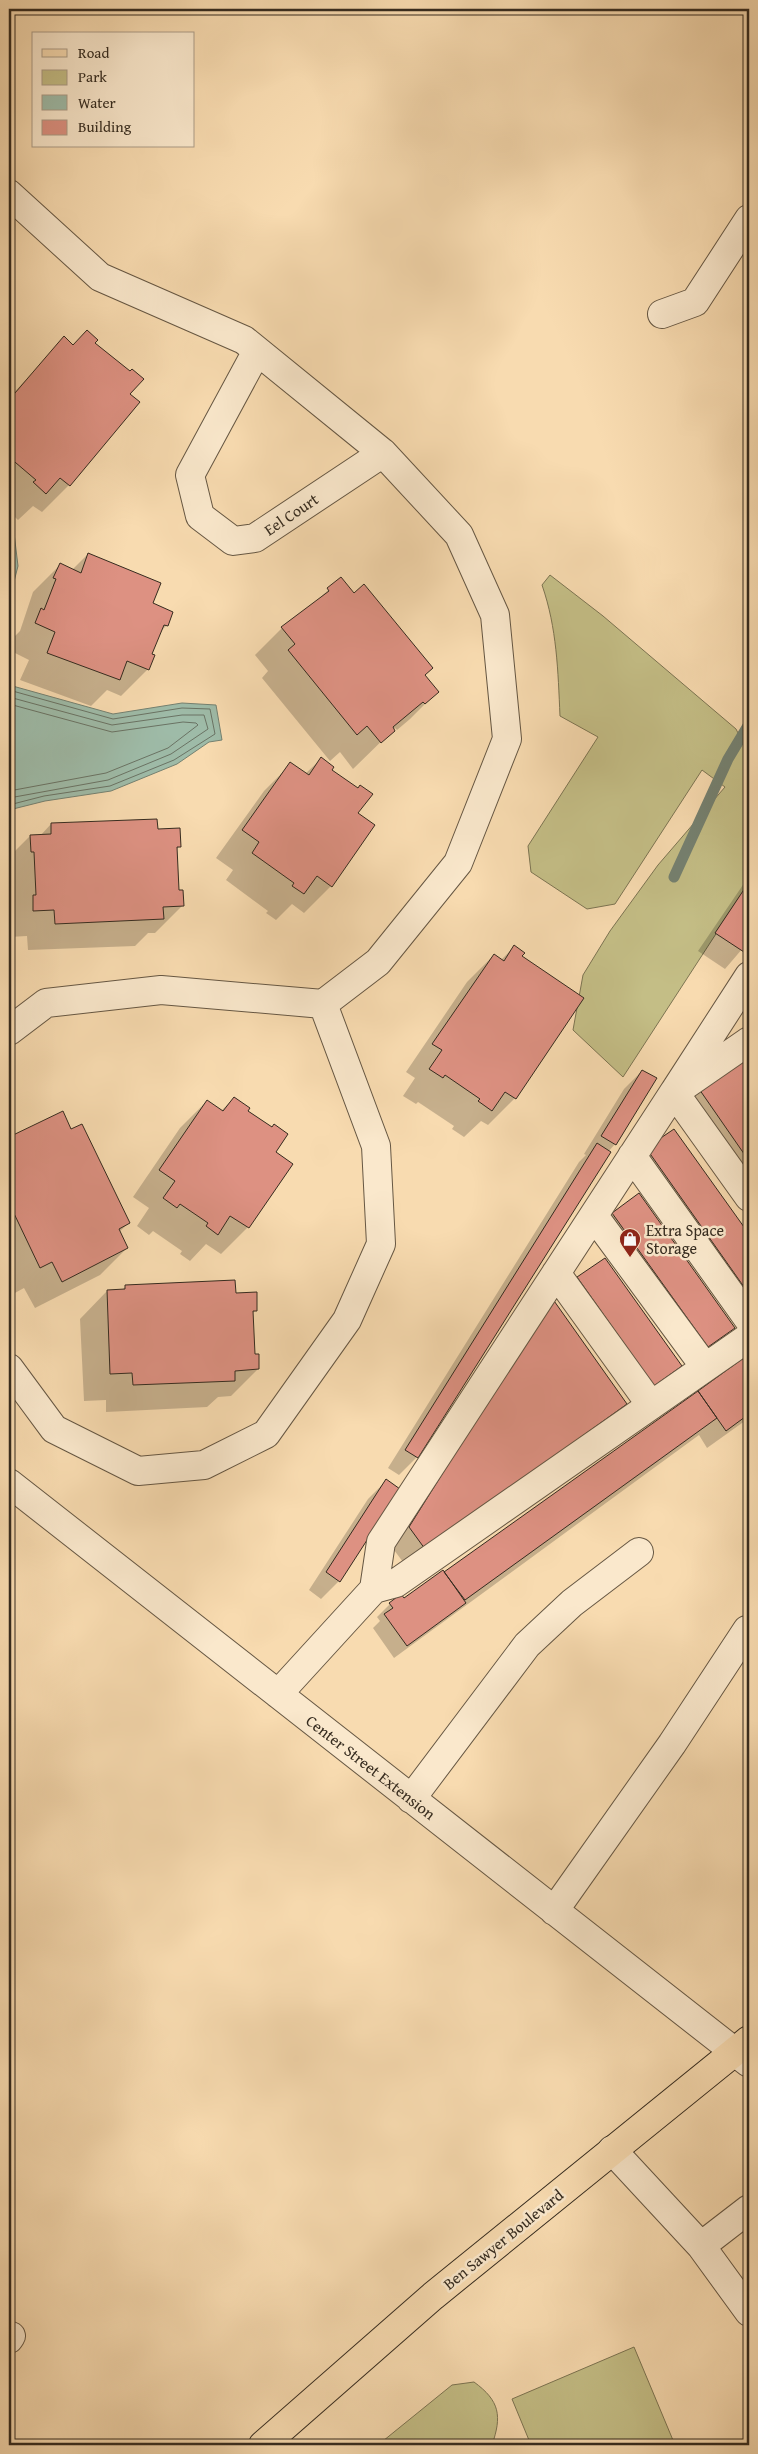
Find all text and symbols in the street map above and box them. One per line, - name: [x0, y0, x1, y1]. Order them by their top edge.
- legend: [32, 32, 195, 148]
- text: Road: [78, 42, 109, 63]
- text: Park: [78, 66, 107, 87]
- text: Water: [78, 92, 116, 113]
- text: Building: [78, 116, 132, 137]
- street label: Eel Court: [259, 487, 323, 541]
- place label: Extra Space Storage: [646, 1218, 724, 1260]
- shop icon: Extra Space Storage: [618, 1227, 642, 1258]
- street label: Center Street Extension: [301, 1709, 441, 1825]
- street label: Ben Sawyer Boulevard: [438, 2183, 569, 2295]

